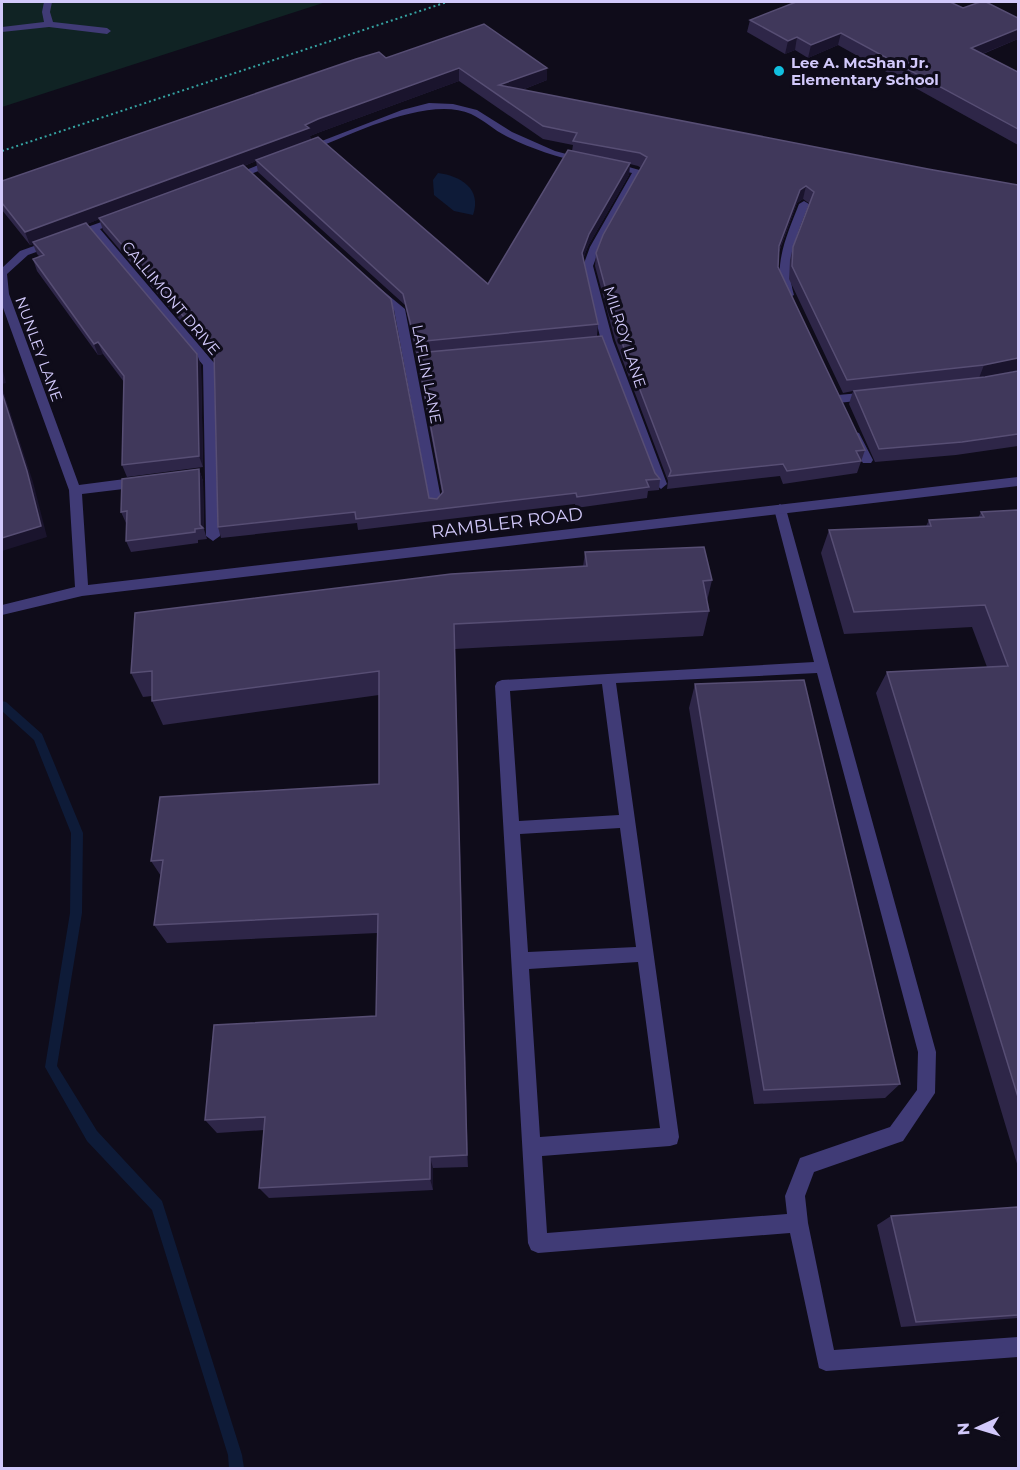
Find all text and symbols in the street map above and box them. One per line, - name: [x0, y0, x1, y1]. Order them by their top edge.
- place label: Lee A. McShan Jr. Elementary School: [791, 53, 939, 89]
- marker: Lee A. McShan Jr. Elementary School: [772, 64, 786, 78]
- street label: CALLIMONT DRIVE: [118, 237, 224, 359]
- street label: MILROY LANE: [600, 284, 650, 390]
- street label: NUNLEY LANE: [11, 294, 67, 404]
- street label: LAFLIN LANE: [408, 323, 446, 425]
- street label: RAMBLER ROAD: [430, 503, 584, 543]
- north arrow: [948, 1398, 1008, 1458]
- text: N: [954, 1422, 973, 1436]

